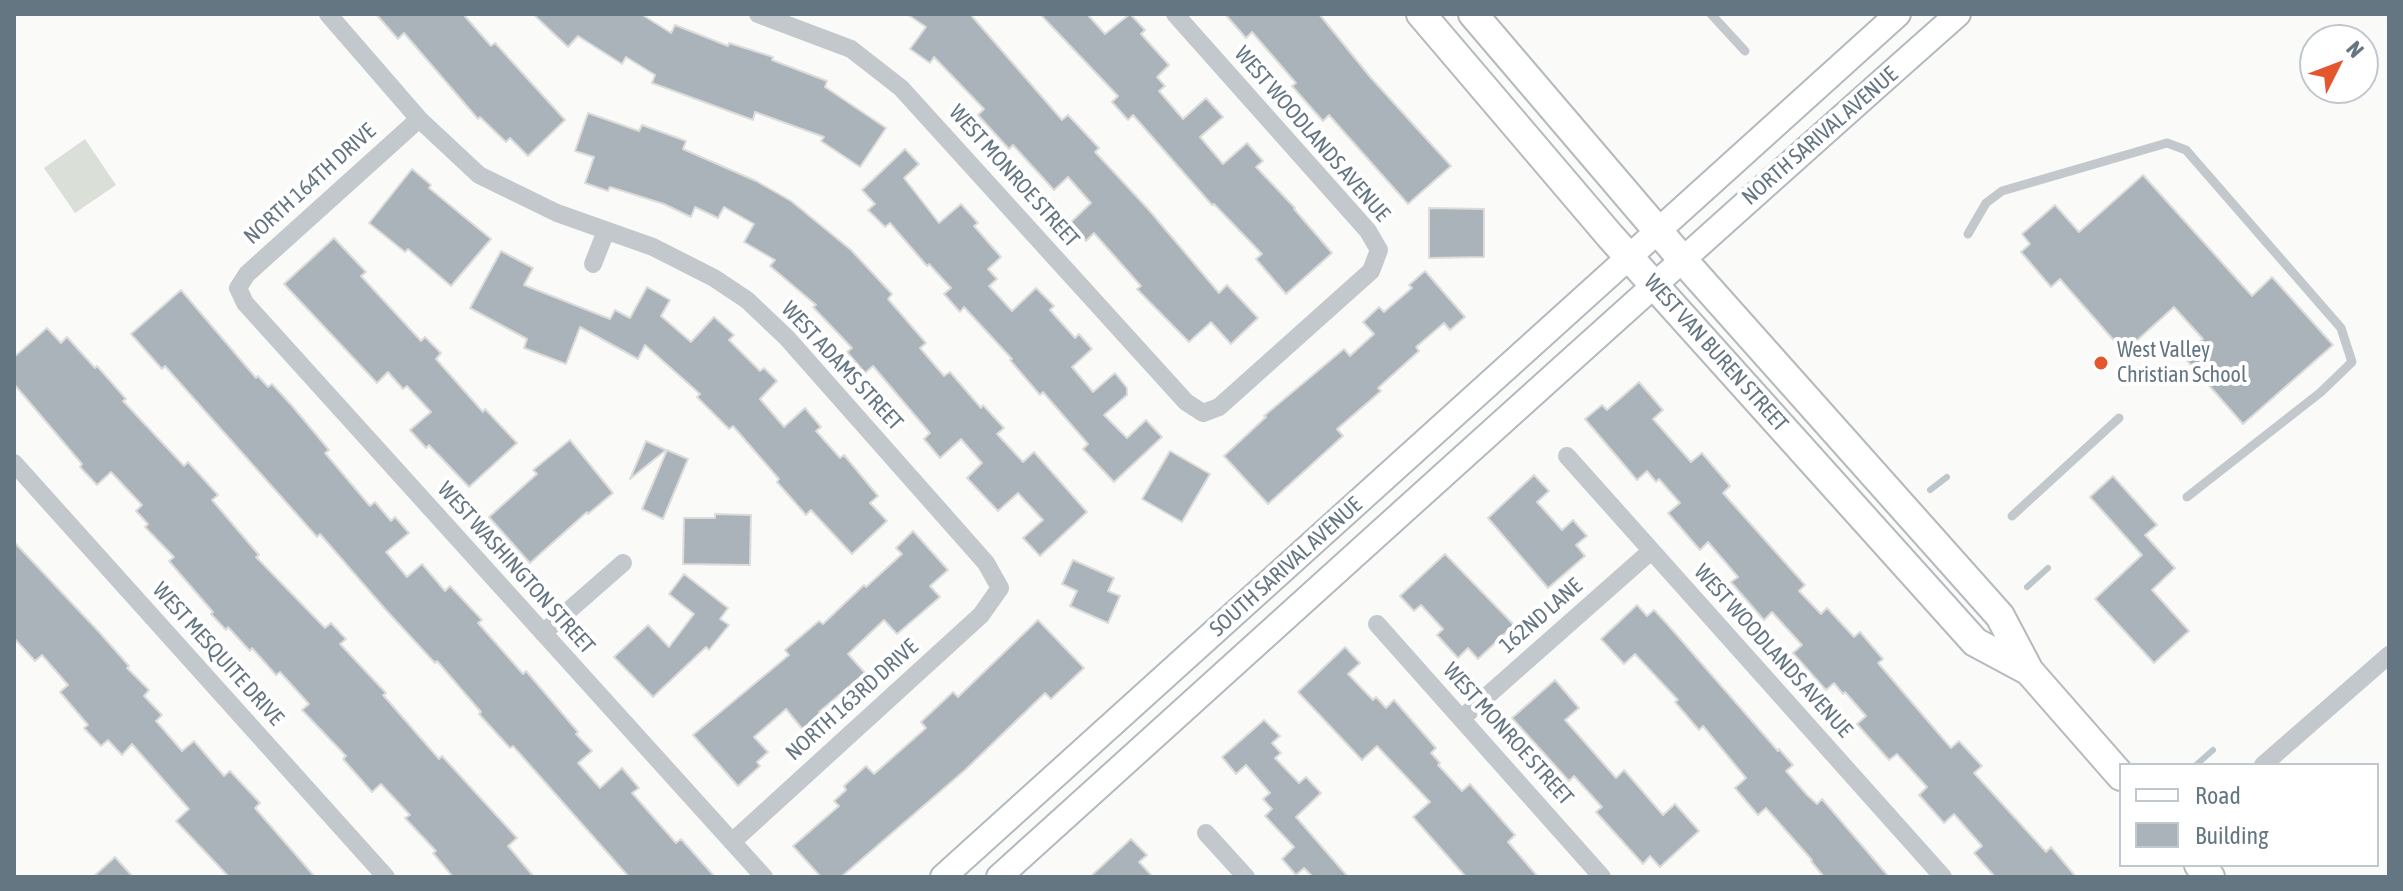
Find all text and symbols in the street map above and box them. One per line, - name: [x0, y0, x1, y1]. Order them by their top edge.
- north arrow: [2299, 24, 2379, 104]
- text: N: [2341, 36, 2369, 63]
- street label: WEST WOODLANDS AVENUE: [1229, 41, 1395, 227]
- street label: NORTH SARIVAL AVENUE: [1737, 61, 1903, 211]
- street label: WEST MONROE STREET: [943, 99, 1085, 253]
- street label: NORTH 164TH DRIVE: [239, 118, 381, 250]
- street label: WEST VAN BUREN STREET: [1638, 269, 1794, 437]
- street label: WEST ADAMS STREET: [776, 296, 908, 436]
- place label: West Valley Christian School: [2117, 337, 2247, 388]
- marker: West Valley Christian School: [2092, 354, 2110, 372]
- street label: WEST WASHINGTON STREET: [432, 477, 600, 659]
- street label: SOUTH SARIVAL AVENUE: [1204, 492, 1368, 642]
- street label: WEST WOODLANDS AVENUE: [1688, 559, 1858, 743]
- street label: 162ND LANE: [1494, 573, 1588, 659]
- street label: WEST MESQUITE DRIVE: [147, 577, 289, 731]
- street label: NORTH 163RD DRIVE: [780, 634, 924, 766]
- street label: WEST MONROE STREET: [1437, 657, 1579, 811]
- legend: [2119, 763, 2379, 867]
- text: Road: [2195, 782, 2241, 809]
- text: Building: [2195, 822, 2268, 849]

